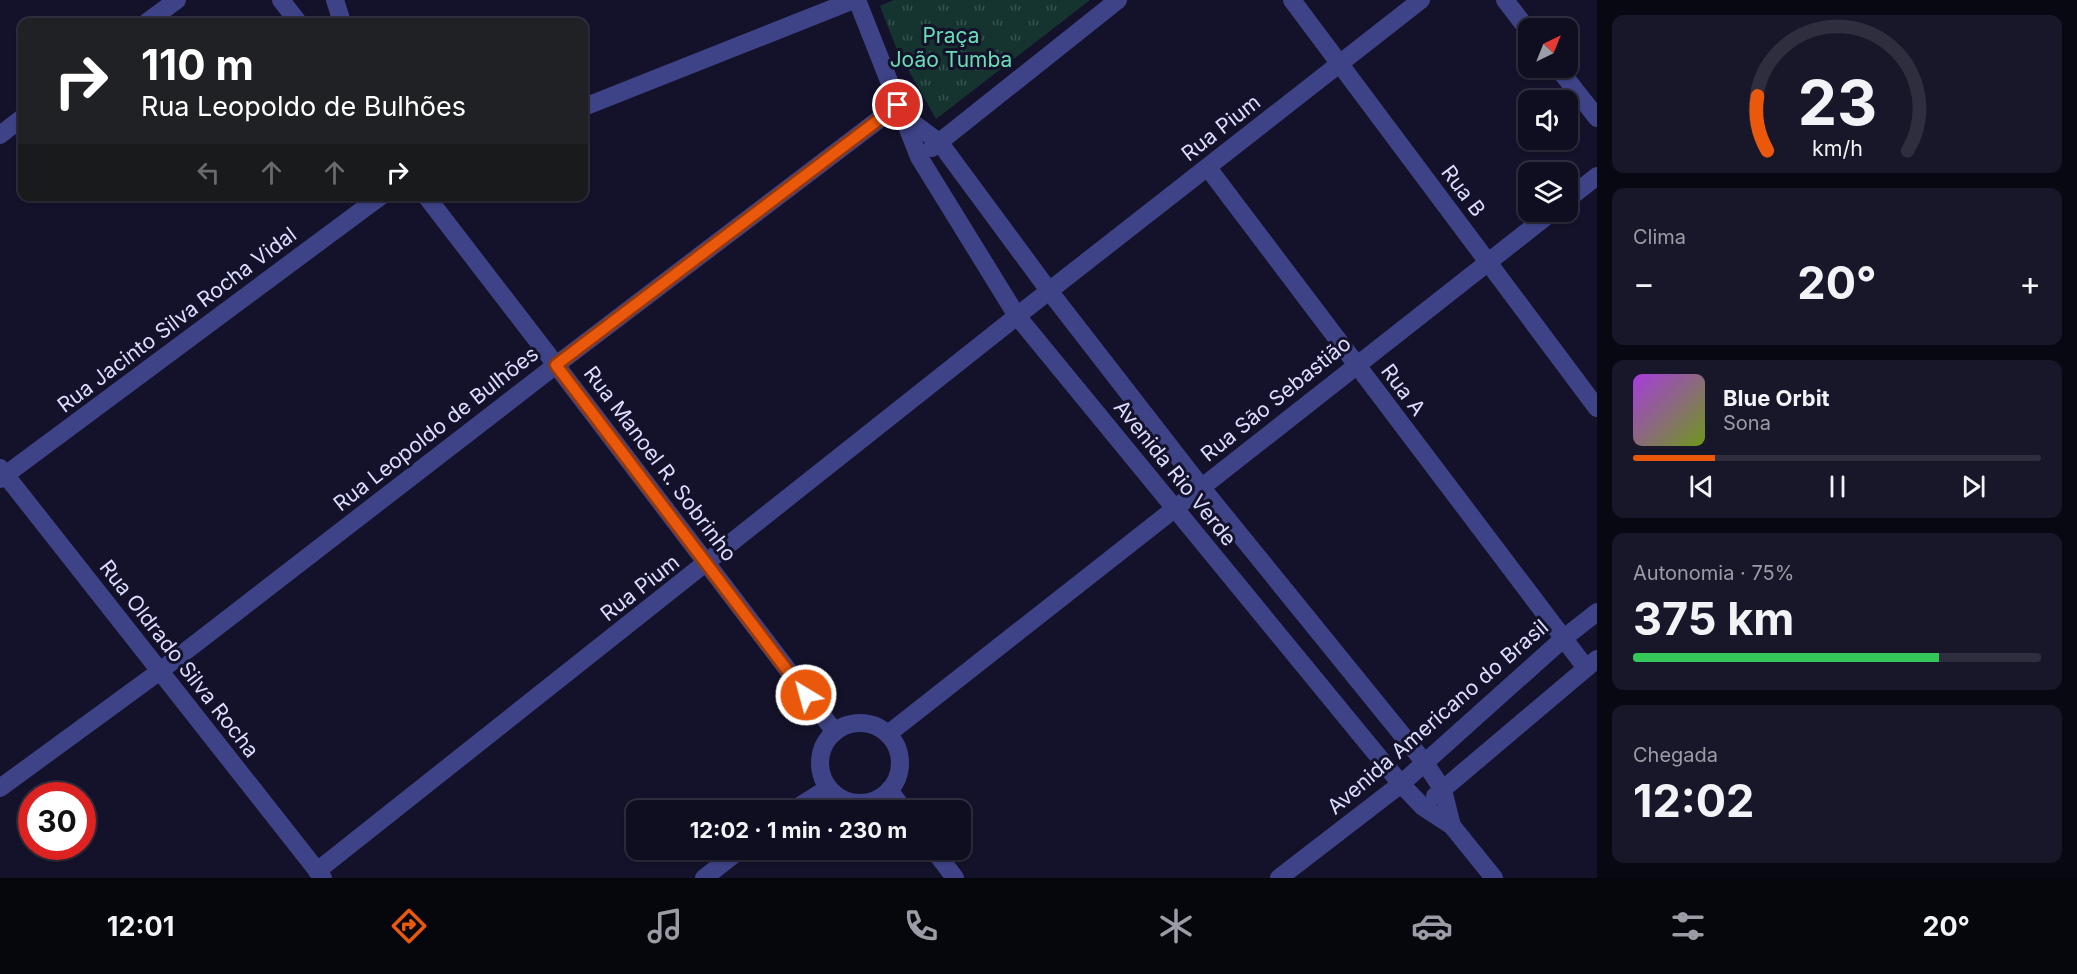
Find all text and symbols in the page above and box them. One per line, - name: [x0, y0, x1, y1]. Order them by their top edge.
- north arrow: [1518, 18, 1578, 78]
- map controls: [1518, 18, 1578, 222]
- park label: Praça João Tumba: [890, 23, 1012, 72]
- text: 110 m: [141, 39, 254, 90]
- icon: right: [42, 42, 120, 120]
- text: 23: [1797, 65, 1877, 140]
- pin: [872, 79, 923, 130]
- icon: arrive: [881, 88, 914, 121]
- street label: Rua Pium: [1176, 89, 1265, 166]
- text: Rua Leopoldo de Bulhões: [141, 90, 466, 123]
- button: sound: [1518, 90, 1578, 150]
- text: km/h: [1812, 135, 1862, 161]
- icon: left: [192, 156, 225, 189]
- icon: ahead: [255, 156, 288, 189]
- icon: ahead: [318, 156, 351, 189]
- icon: right: [381, 156, 414, 189]
- street label: Rua B: [1436, 160, 1491, 221]
- button: layers: [1518, 162, 1578, 222]
- street label: Rua Jacinto Silva Rocha Vidal: [52, 222, 301, 418]
- text: Clima: [1633, 225, 1686, 249]
- text: 20°: [1797, 255, 1877, 310]
- text: −: [1633, 263, 1655, 303]
- text: +: [2019, 263, 2041, 303]
- street label: Rua São Sebastião: [1196, 331, 1356, 467]
- street label: Rua Leopoldo de Bulhões: [328, 341, 543, 516]
- street label: Rua A: [1376, 359, 1431, 420]
- street label: Rua Manoel R. Sobrinho: [579, 361, 742, 566]
- text: Blue Orbit: [1723, 385, 1830, 411]
- street label: Avenida Rio Verde: [1109, 395, 1242, 551]
- text: Sona: [1723, 411, 1771, 435]
- icon: previous: [1685, 470, 1718, 503]
- icon: pause: [1821, 470, 1854, 503]
- icon: next: [1957, 470, 1990, 503]
- street label: Rua Pium: [595, 549, 684, 626]
- street label: Rua Oldrado Silva Rocha: [94, 555, 264, 762]
- text: Autonomia · 75%: [1633, 561, 1794, 585]
- text: 375 km: [1633, 591, 1794, 646]
- street label: Avenida Americano do Brasil: [1322, 614, 1553, 819]
- position arrow: [774, 663, 838, 727]
- text: Chegada: [1633, 743, 1718, 767]
- text: 12:02: [1633, 773, 1754, 828]
- speed limit sign: 30: [18, 782, 96, 860]
- text: 12:02 · 1 min · 230 m: [690, 817, 907, 843]
- icon: directions: [388, 905, 430, 947]
- icon: music: [644, 905, 686, 947]
- icon: phone: [900, 905, 942, 947]
- icon: climate: [1155, 905, 1197, 947]
- icon: car: [1411, 905, 1453, 947]
- icon: filters: [1667, 905, 1709, 947]
- text: 12:01: [107, 910, 174, 943]
- text: 20°: [1922, 910, 1970, 943]

